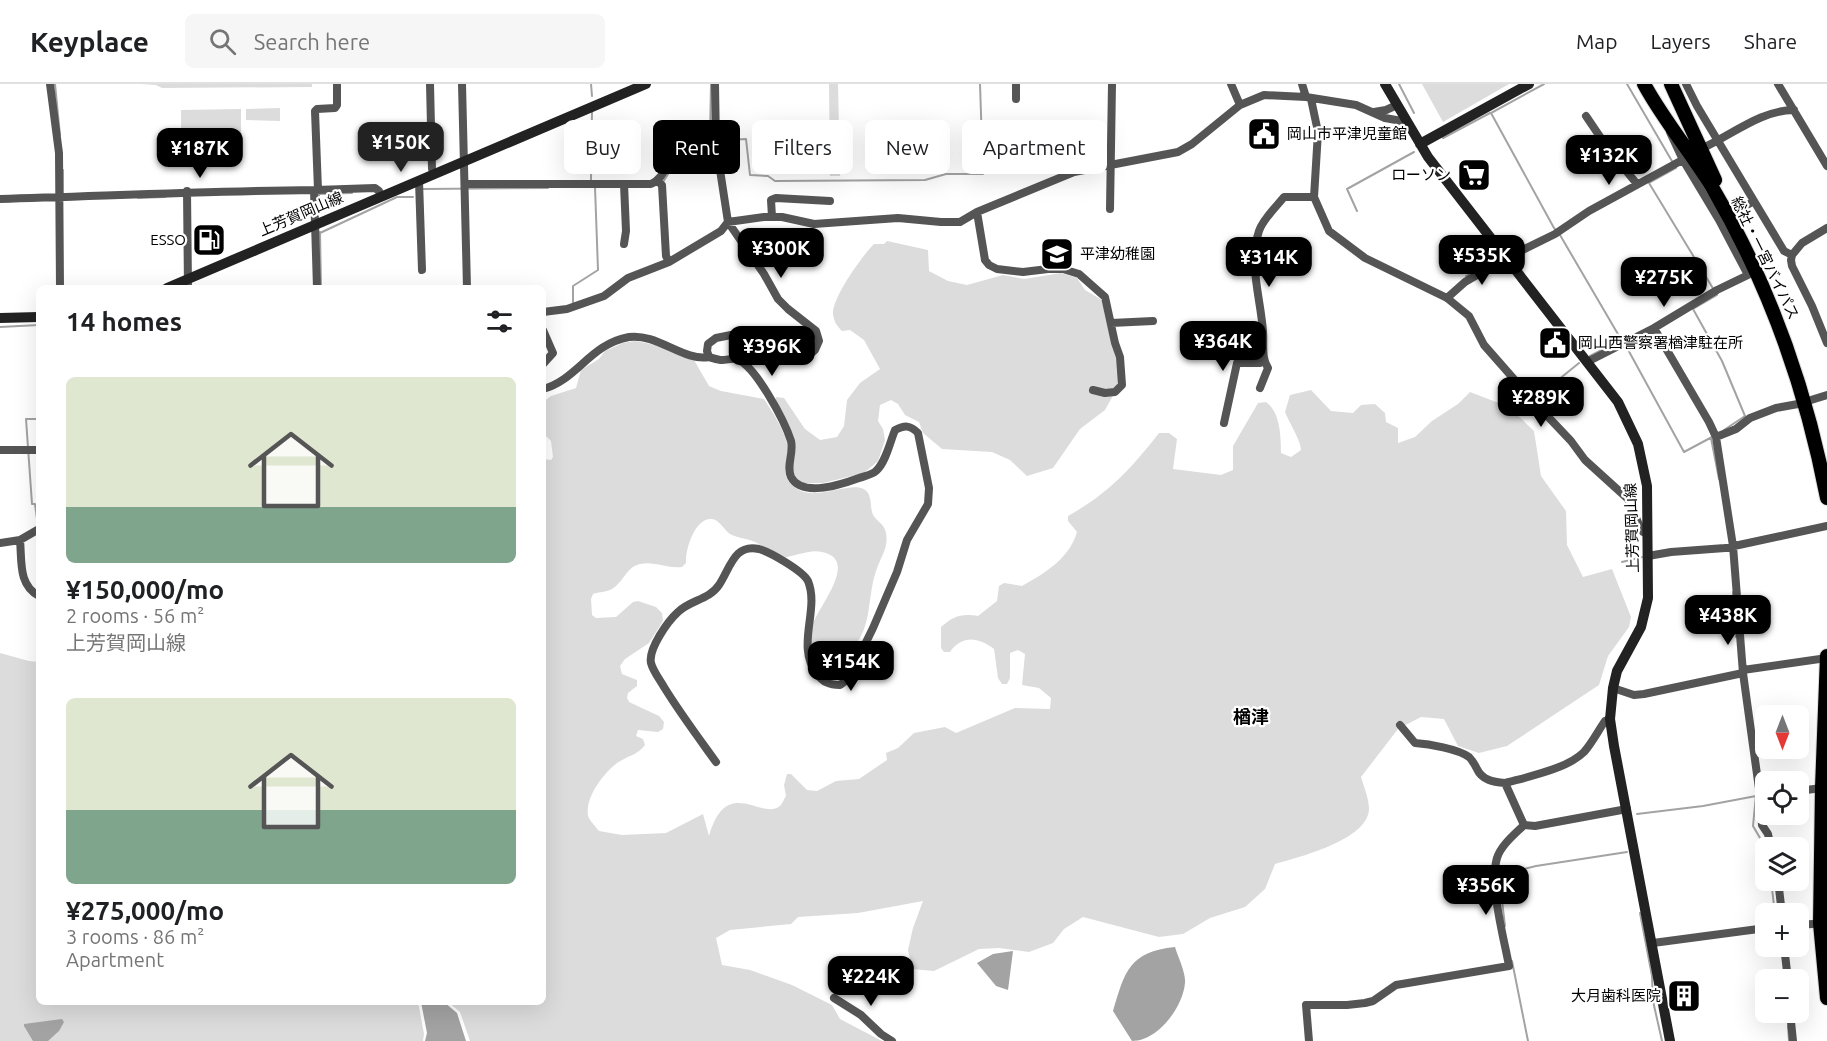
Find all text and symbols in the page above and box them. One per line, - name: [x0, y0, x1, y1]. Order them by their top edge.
- search box: [185, 14, 605, 68]
- icon: search: [206, 25, 239, 58]
- text: Keyplace: [30, 26, 149, 57]
- text: Search here: [254, 29, 370, 54]
- text: Map: [1576, 29, 1617, 53]
- text: Layers: [1650, 29, 1711, 53]
- text: Share: [1744, 29, 1797, 53]
- public building icon: 岡山市平津児童館: [1246, 116, 1282, 152]
- chip: Buy: [564, 120, 641, 174]
- chip: Rent: [653, 120, 740, 174]
- chip: Filters: [752, 120, 853, 174]
- chip: New: [865, 120, 950, 174]
- chip: Apartment: [962, 120, 1107, 174]
- pin: ¥150K: [359, 122, 443, 173]
- place label: 岡山市平津児童館: [1287, 125, 1407, 142]
- pin: ¥187K: [158, 128, 242, 179]
- text: ¥150K: [372, 130, 430, 153]
- pin: ¥132K: [1567, 135, 1651, 186]
- text: ¥187K: [171, 136, 229, 159]
- text: ¥132K: [1580, 143, 1638, 166]
- supermarket icon: ローソン: [1456, 157, 1492, 193]
- place label: ローソン: [1391, 166, 1451, 183]
- street label: 上芳賀岡山線: [256, 188, 346, 239]
- street label: 総社・一宮バイパス: [1728, 194, 1803, 322]
- fuel station icon: ESSO: [191, 222, 227, 258]
- pin: ¥300K: [739, 228, 823, 279]
- place label: ESSO: [150, 231, 186, 248]
- pin: ¥535K: [1440, 235, 1524, 286]
- text: ¥300K: [752, 236, 810, 259]
- school or university icon: 平津幼稚園: [1039, 236, 1075, 272]
- pin: ¥314K: [1227, 237, 1311, 288]
- text: ¥535K: [1453, 243, 1511, 266]
- place label: 平津幼稚園: [1080, 245, 1155, 262]
- text: ¥314K: [1240, 245, 1298, 268]
- pin: ¥275K: [1622, 257, 1706, 308]
- text: ¥275K: [1635, 265, 1693, 288]
- icon: filters: [483, 305, 516, 338]
- text: 14 homes: [66, 307, 182, 336]
- pin: ¥364K: [1181, 321, 1265, 372]
- public building icon: 岡山西警察署楢津駐在所: [1537, 325, 1573, 361]
- pin: ¥396K: [730, 326, 814, 377]
- text: ¥364K: [1194, 329, 1252, 352]
- text: ¥396K: [743, 334, 801, 357]
- place label: 岡山西警察署楢津駐在所: [1578, 334, 1743, 351]
- pin: ¥289K: [1499, 377, 1583, 428]
- text: ¥289K: [1512, 385, 1570, 408]
- icon: home: [237, 416, 345, 524]
- street label: 上芳賀岡山線: [1621, 483, 1642, 573]
- text: ¥150,000/mo: [66, 575, 224, 604]
- pin: ¥438K: [1686, 595, 1770, 646]
- text: ¥438K: [1699, 603, 1757, 626]
- text: 2 rooms · 56 m²: [66, 604, 204, 627]
- text: 上芳賀岡山線: [66, 631, 186, 654]
- pin: ¥154K: [809, 641, 893, 692]
- text: ¥154K: [822, 649, 880, 672]
- north arrow: [1755, 705, 1809, 759]
- map controls: [1755, 705, 1809, 1023]
- district label: 楢津: [1233, 706, 1269, 726]
- icon: home: [237, 737, 345, 845]
- button: locate: [1755, 771, 1809, 825]
- button: layers: [1755, 837, 1809, 891]
- pin: ¥356K: [1444, 865, 1528, 916]
- text: ¥356K: [1457, 873, 1515, 896]
- text: ¥275,000/mo: [66, 896, 224, 925]
- button: +: [1755, 903, 1809, 957]
- text: 3 rooms · 86 m²: [66, 925, 204, 948]
- text: Apartment: [66, 948, 164, 971]
- pin: ¥224K: [829, 956, 913, 1007]
- text: ¥224K: [842, 964, 900, 987]
- button: −: [1755, 969, 1809, 1023]
- building icon: 大月歯科医院: [1666, 978, 1702, 1014]
- place label: 大月歯科医院: [1571, 987, 1661, 1004]

